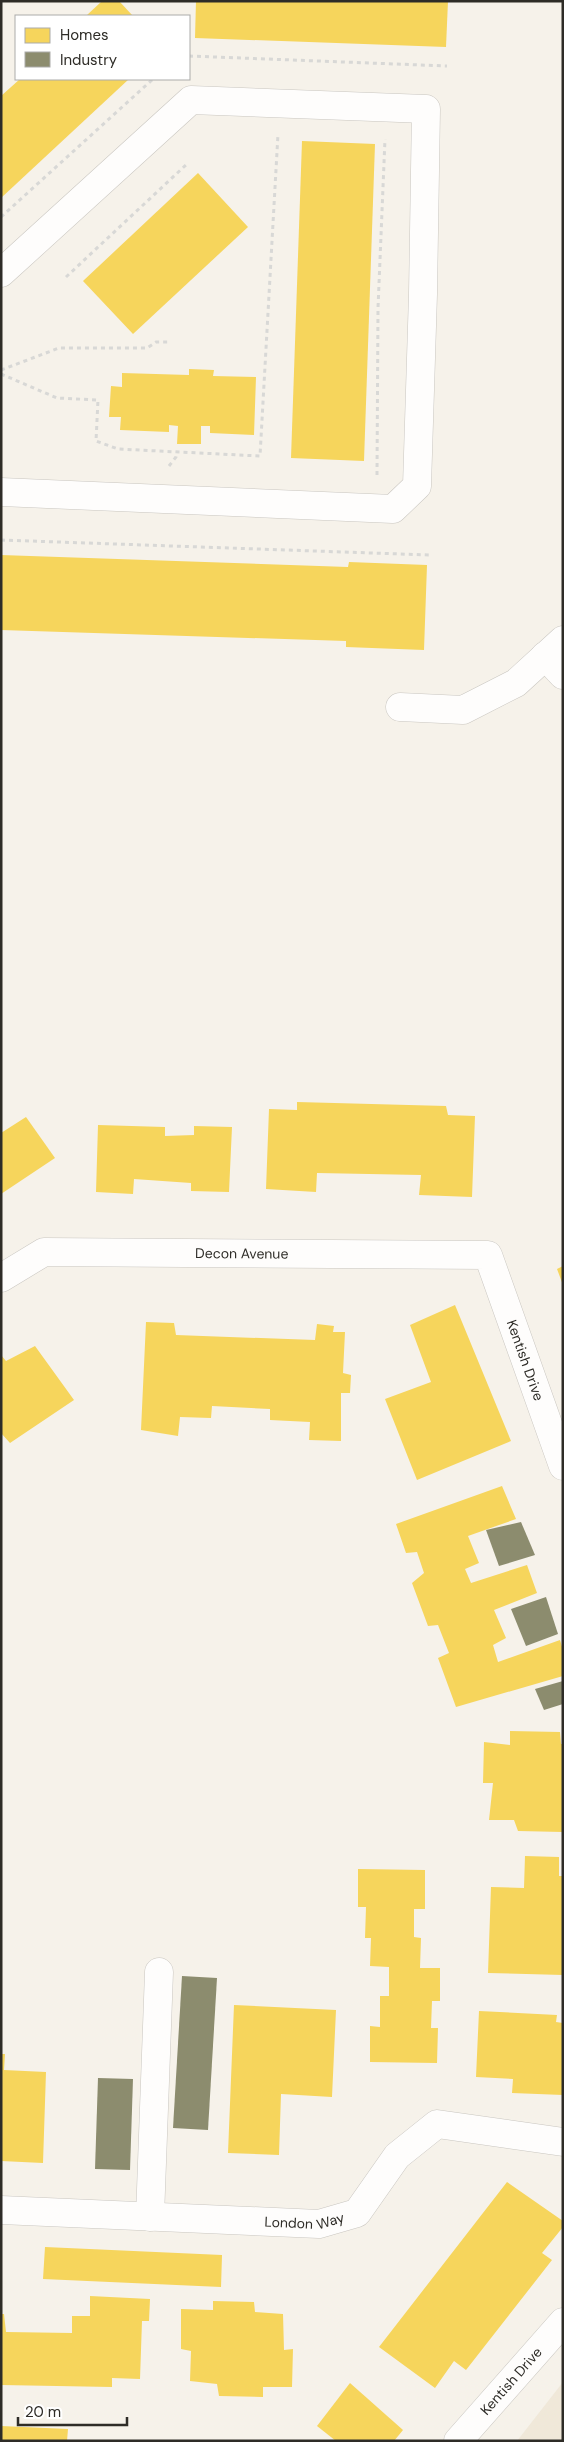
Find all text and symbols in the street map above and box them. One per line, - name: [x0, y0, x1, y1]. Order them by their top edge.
- legend: [15, 15, 190, 80]
- text: Homes: [60, 25, 109, 45]
- text: Industry: [60, 50, 118, 70]
- street label: Decon Avenue: [195, 1244, 289, 1263]
- street label: Kentish Drive: [503, 1317, 548, 1403]
- street label: London Way: [264, 2208, 347, 2233]
- street label: Kentish Drive: [476, 2343, 546, 2419]
- scale bar: [18, 2394, 126, 2426]
- text: 20 m: [25, 2402, 61, 2422]

